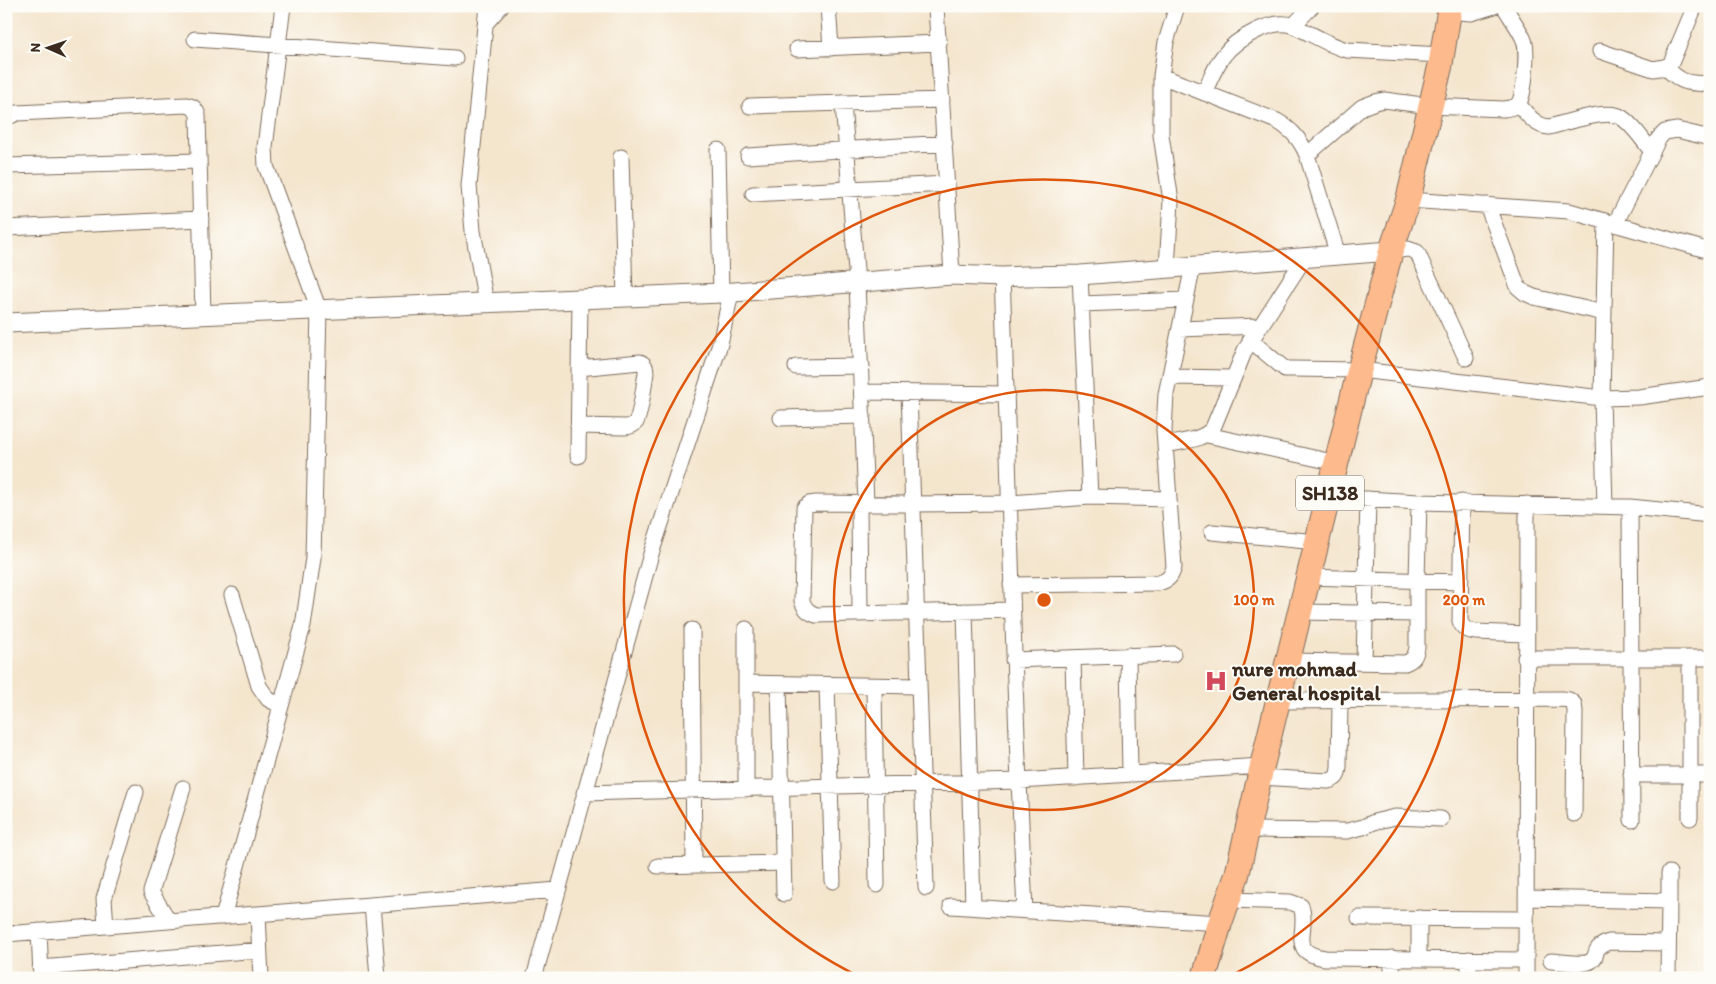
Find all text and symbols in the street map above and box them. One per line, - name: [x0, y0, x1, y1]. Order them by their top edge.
- north arrow: [22, 22, 72, 72]
- text: N: [27, 43, 44, 53]
- road number: SH138: [1296, 476, 1364, 510]
- centre of rings: [1035, 591, 1053, 609]
- text: 100 m: [1233, 591, 1275, 609]
- text: 200 m: [1443, 591, 1486, 609]
- place label: nure mohmad General hospital: [1231, 656, 1382, 706]
- hospital icon: nure mohmad General hospital: [1203, 668, 1229, 694]

